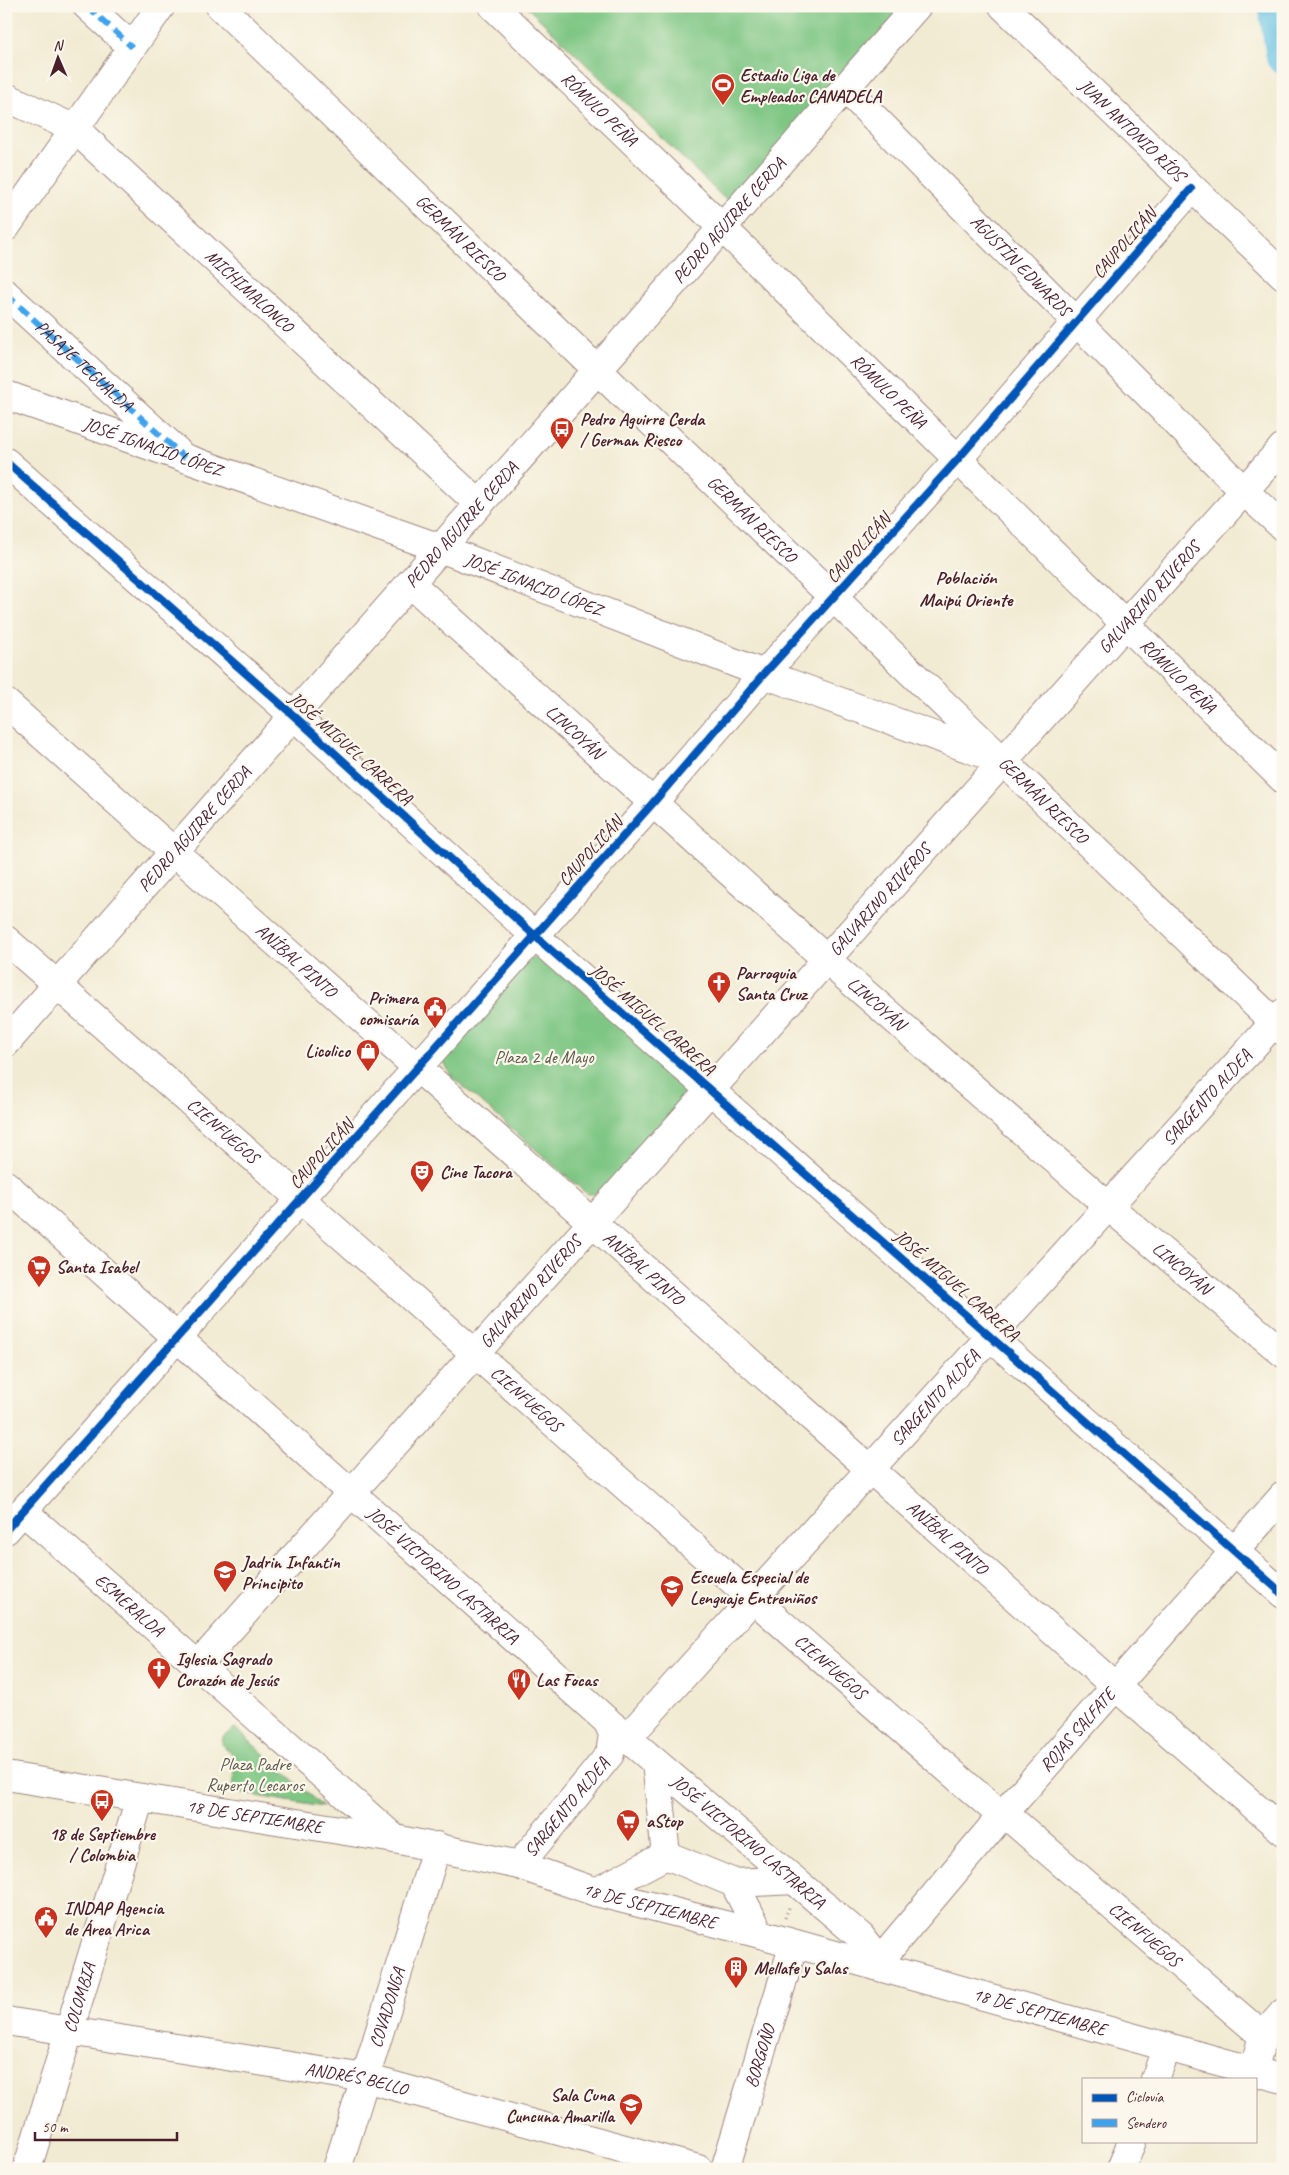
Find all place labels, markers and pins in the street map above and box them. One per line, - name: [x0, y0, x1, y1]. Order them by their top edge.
- place label: Estadio Liga de Empleados CANADELA: [740, 64, 883, 107]
- sports icon: Estadio Liga de Empleados CANADELA: [710, 72, 736, 106]
- place label: Pedro Aguirre Cerda / German Riesco: [580, 408, 706, 451]
- bus stop icon: Pedro Aguirre Cerda / German Riesco: [549, 416, 575, 450]
- place label: Parroquia Santa Cruz: [736, 962, 809, 1005]
- church icon: Parroquia Santa Cruz: [706, 970, 732, 1004]
- place label: Primera comisaría: [359, 987, 420, 1030]
- public building icon: Primera comisaría: [422, 995, 448, 1029]
- shop icon: Licolico: [355, 1038, 381, 1072]
- place label: Licolico: [305, 1040, 351, 1062]
- theatre icon: Cine Tacora: [409, 1159, 435, 1193]
- place label: Cine Tacora: [440, 1161, 513, 1183]
- supermarket icon: Santa Isabel: [26, 1254, 52, 1288]
- place label: Santa Isabel: [56, 1256, 141, 1278]
- place label: Jadrin Infantin Principito: [240, 1551, 341, 1594]
- school or university icon: Jadrin Infantin Principito: [212, 1559, 238, 1593]
- place label: Escuela Especial de Lenguaje Entreniños: [690, 1566, 818, 1609]
- school or university icon: Escuela Especial de Lenguaje Entreniños: [659, 1574, 685, 1608]
- place label: Iglesia Sagrado Corazón de Jesús: [176, 1648, 280, 1691]
- church icon: Iglesia Sagrado Corazón de Jesús: [146, 1656, 172, 1690]
- restaurant icon: Las Focas: [506, 1667, 532, 1701]
- place label: Las Focas: [536, 1669, 599, 1691]
- bus stop icon: 18 de Septiembre / Colombia: [89, 1788, 115, 1822]
- supermarket icon: aStop: [615, 1808, 641, 1842]
- place label: aStop: [646, 1810, 684, 1832]
- place label: 18 de Septiembre / Colombia: [49, 1823, 157, 1866]
- place label: INDAP Agencia de Área Arica: [64, 1897, 165, 1940]
- public building icon: INDAP Agencia de Área Arica: [33, 1905, 59, 1939]
- building icon: Mellafe y Salas: [723, 1955, 749, 1989]
- place label: Mellafe y Salas: [754, 1957, 849, 1979]
- place label: Sala Cuna Cuncuna Amarilla: [506, 2084, 616, 2127]
- school or university icon: Sala Cuna Cuncuna Amarilla: [618, 2092, 644, 2126]

